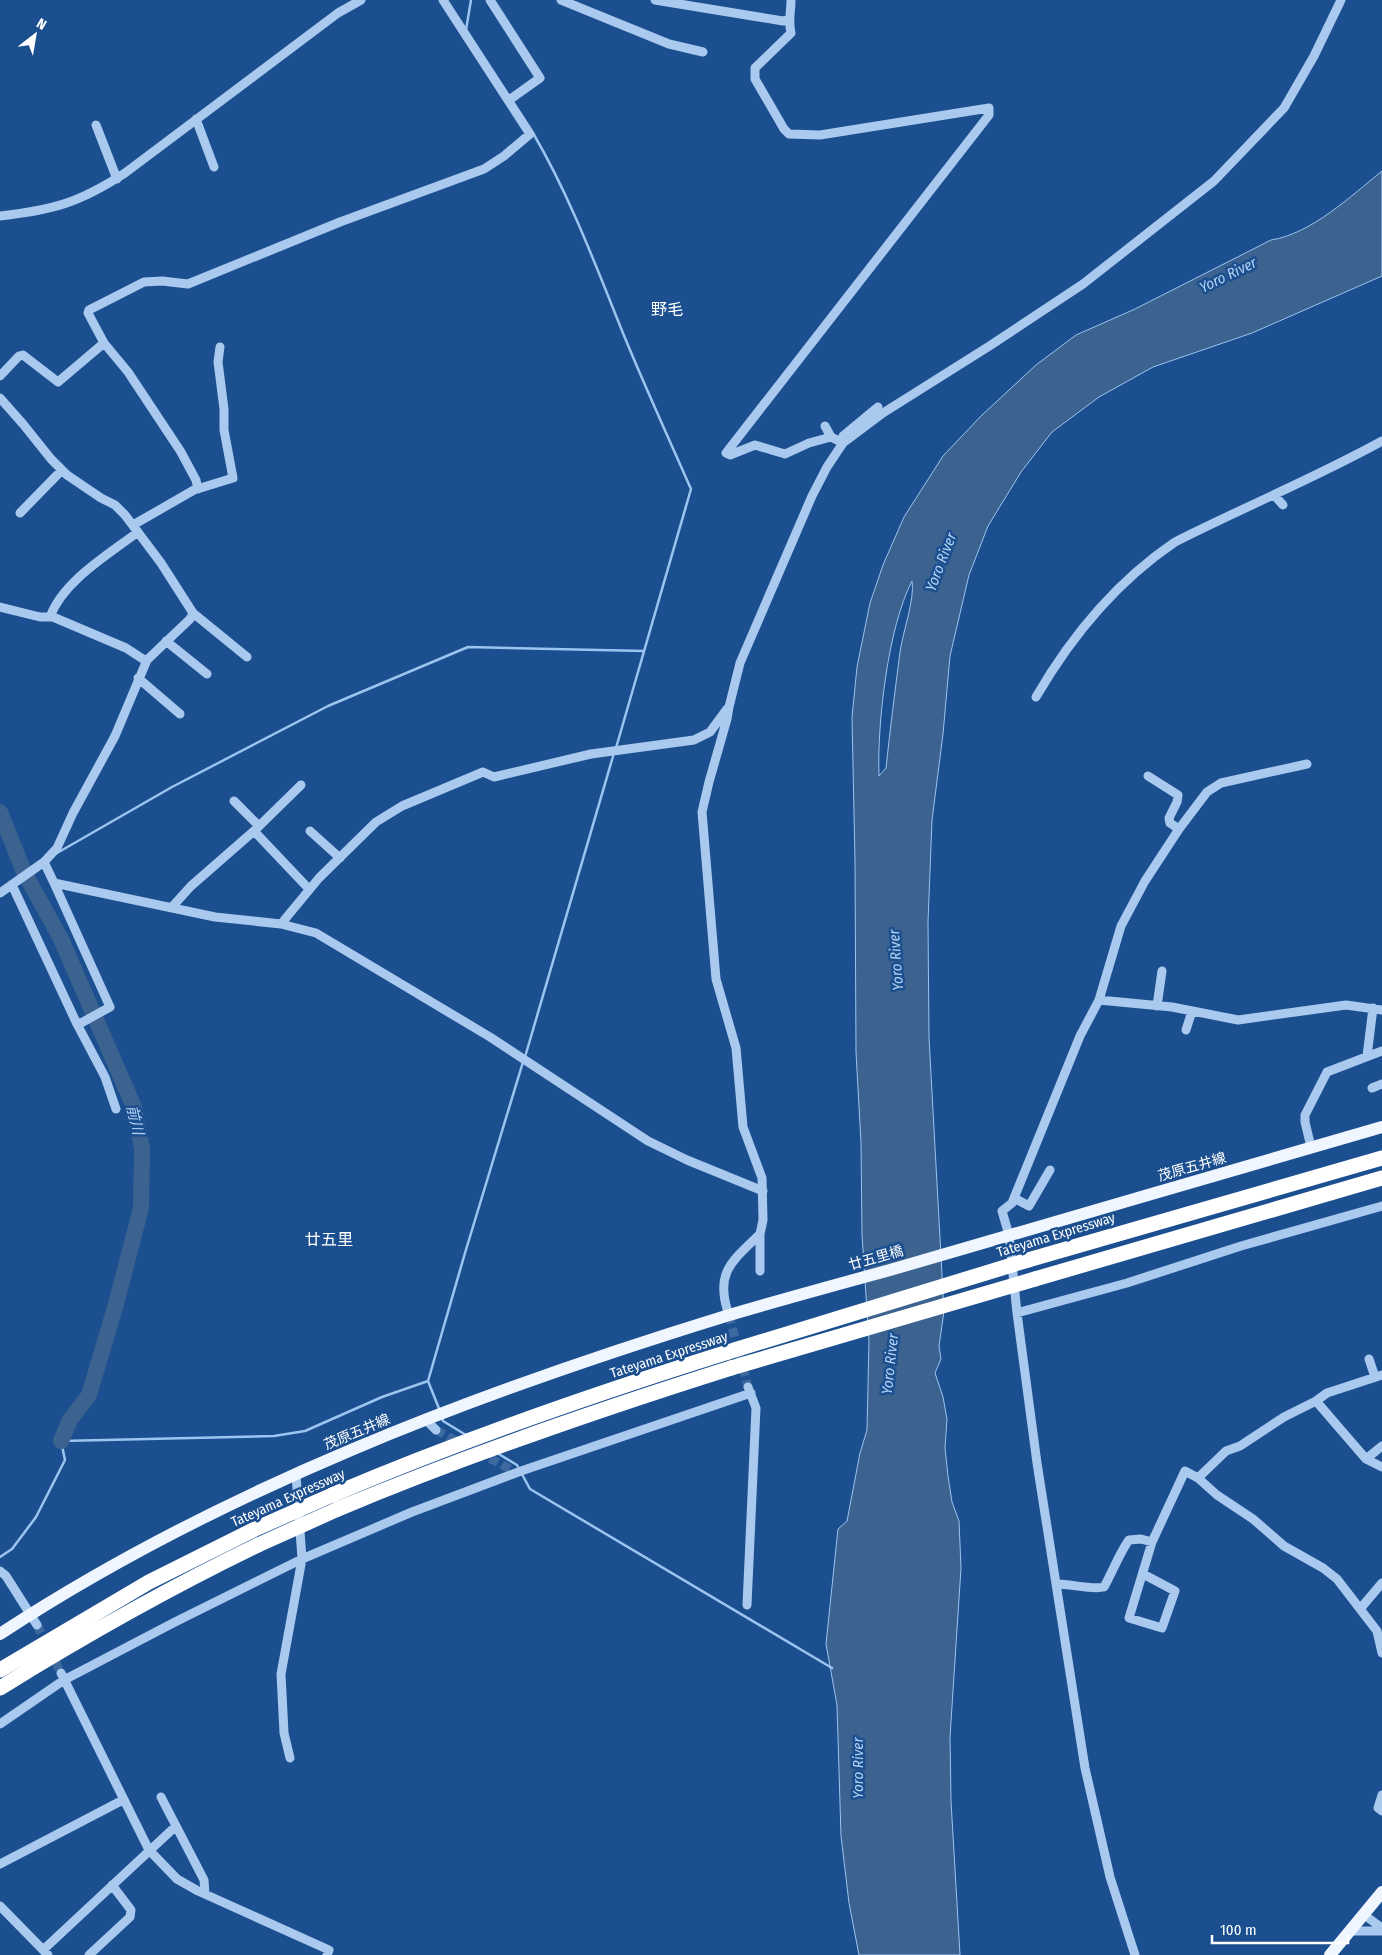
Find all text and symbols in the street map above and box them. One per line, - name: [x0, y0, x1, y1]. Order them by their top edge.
- north arrow: [10, 10, 60, 60]
- text: N: [33, 15, 49, 34]
- water label: Yoro River: [1197, 253, 1260, 297]
- district label: 野毛: [651, 300, 683, 319]
- water label: Yoro River: [922, 529, 961, 594]
- water label: Yoro River: [885, 928, 907, 991]
- water label: 前川: [123, 1103, 148, 1139]
- street label: 茂原五井線: [1156, 1149, 1228, 1185]
- street label: Tateyama Expressway: [995, 1209, 1118, 1261]
- district label: 廿五里: [305, 1230, 353, 1249]
- street label: 廿五里橋: [847, 1242, 905, 1274]
- street label: Tateyama Expressway: [608, 1328, 731, 1382]
- water label: Yoro River: [878, 1332, 902, 1395]
- street label: 茂原五井線: [321, 1411, 393, 1453]
- street label: Tateyama Expressway: [228, 1465, 348, 1531]
- water label: Yoro River: [849, 1737, 867, 1799]
- scale bar: [1212, 1912, 1348, 1944]
- text: 100 m: [1220, 1921, 1257, 1939]

